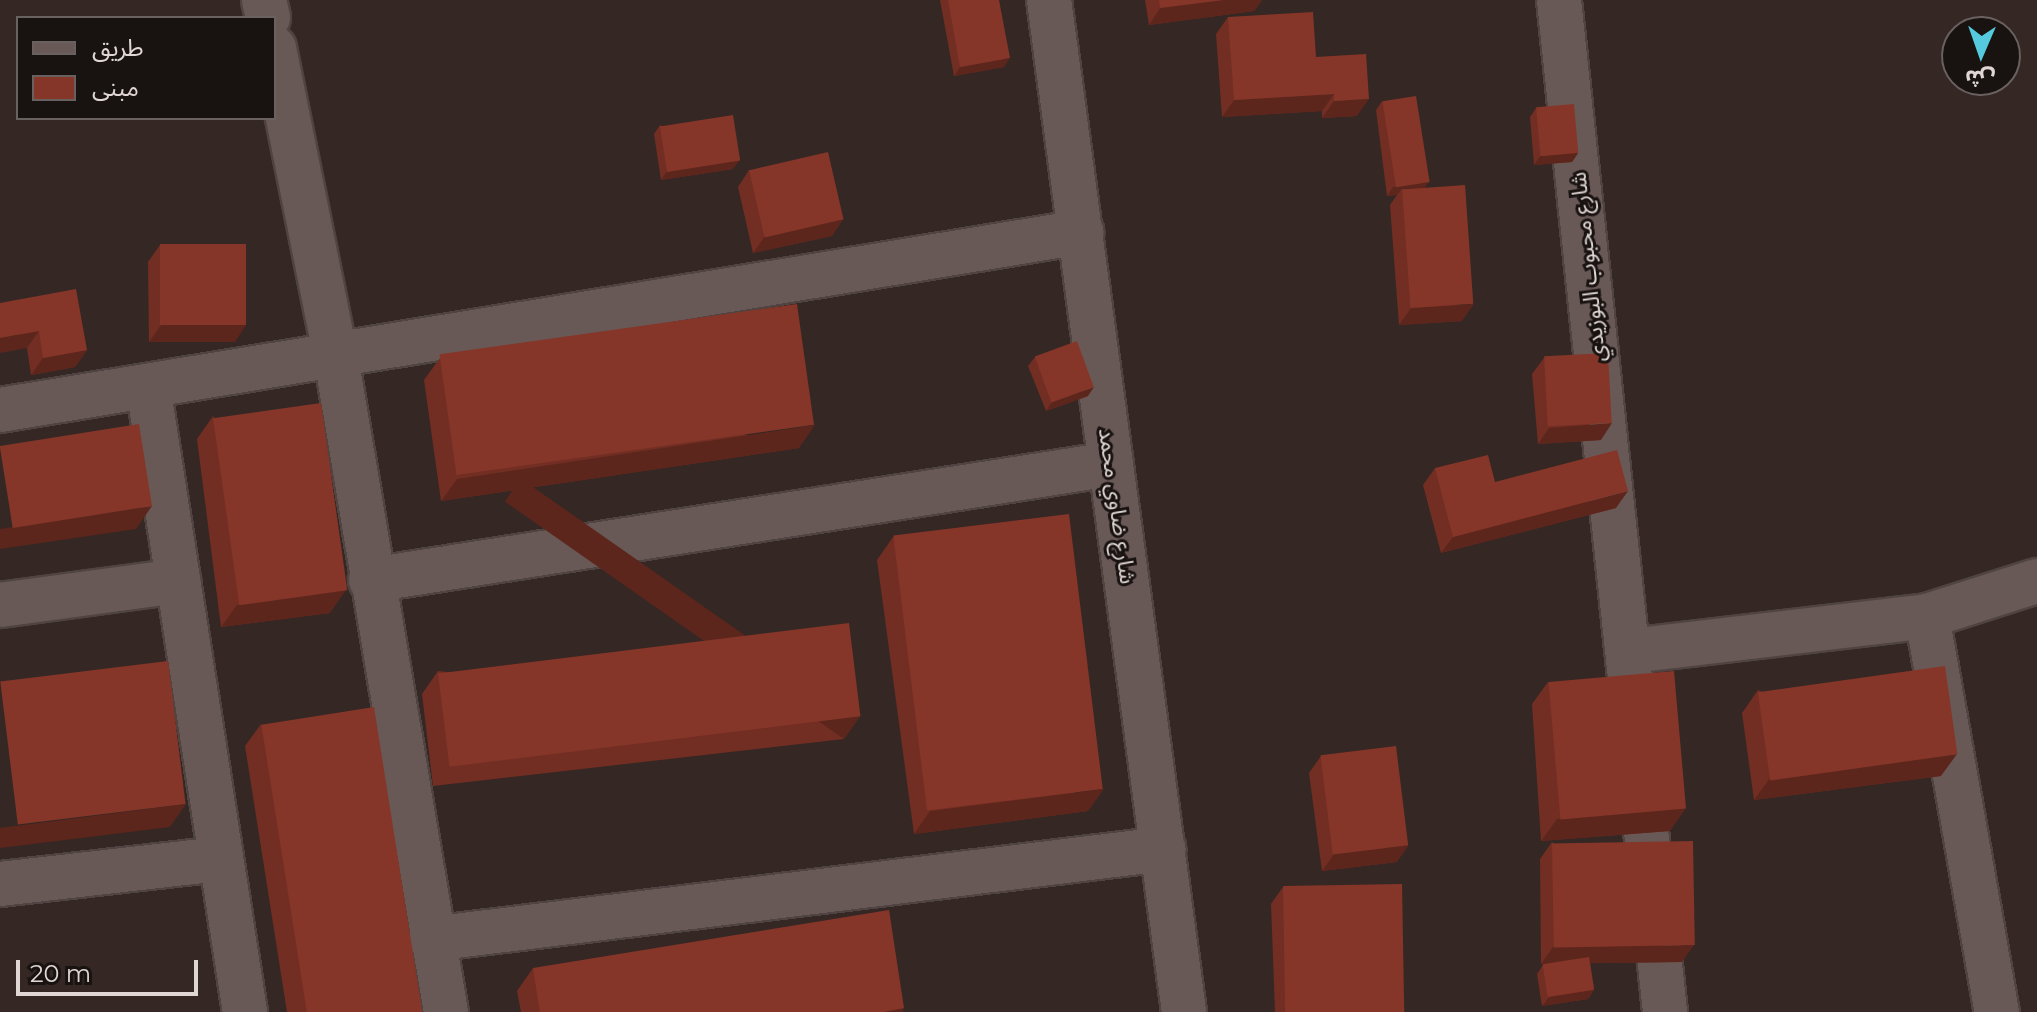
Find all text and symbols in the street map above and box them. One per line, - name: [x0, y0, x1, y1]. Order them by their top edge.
- legend: [16, 16, 276, 120]
- north arrow: [1941, 16, 2021, 96]
- text: طريق: [92, 33, 144, 62]
- text: ش: [1965, 64, 1996, 93]
- text: مبنى: [92, 73, 139, 102]
- street label: شارع محبوب البوزيدي: [1565, 171, 1611, 363]
- street label: شارع ضاوي محمد: [1093, 426, 1141, 586]
- scale bar: [20, 944, 202, 994]
- text: 20 m: [30, 959, 91, 988]

